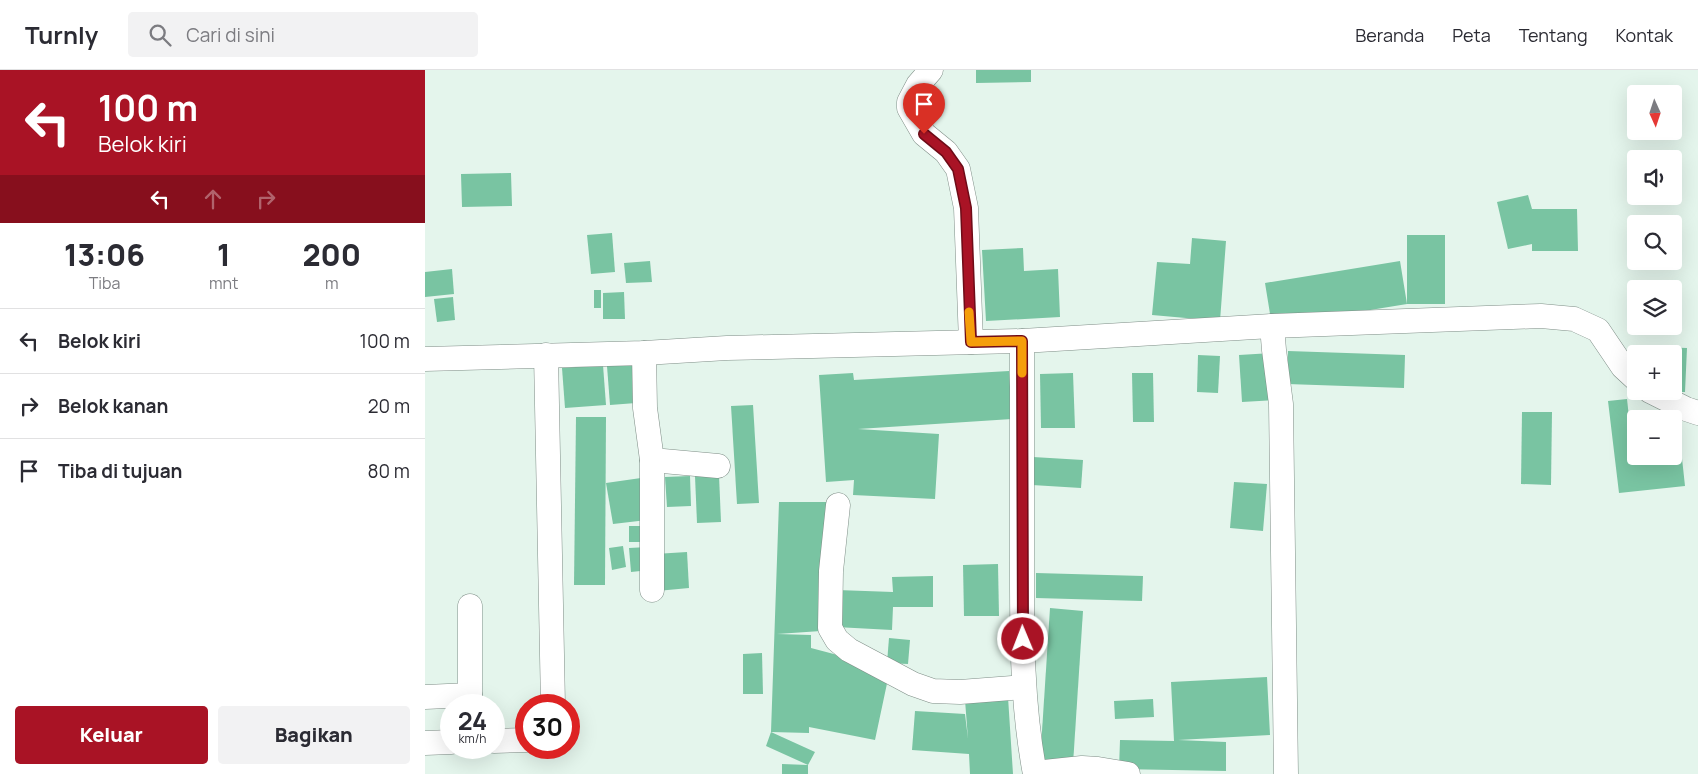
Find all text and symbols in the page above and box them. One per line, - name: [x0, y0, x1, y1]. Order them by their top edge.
- search box: [128, 12, 478, 57]
- text: Turnly: [25, 18, 98, 51]
- icon: search: [146, 21, 174, 49]
- text: Cari di sini: [186, 22, 275, 48]
- text: Beranda: [1355, 23, 1424, 47]
- text: Peta: [1452, 23, 1491, 47]
- text: Tentang: [1519, 23, 1588, 47]
- text: Kontak: [1616, 23, 1673, 47]
- pin: [903, 83, 945, 134]
- text: 100 m: [98, 84, 198, 132]
- north arrow: [1627, 85, 1683, 140]
- map controls: [1627, 85, 1682, 465]
- icon: left: [15, 90, 80, 155]
- icon: arrive: [910, 90, 938, 118]
- text: Belok kiri: [98, 129, 187, 159]
- button: sound: [1627, 150, 1682, 205]
- icon: left: [146, 185, 174, 213]
- icon: ahead: [199, 185, 227, 213]
- icon: right: [252, 185, 280, 213]
- button: search: [1627, 215, 1682, 270]
- text: 13:06: [64, 234, 145, 275]
- text: 1: [217, 234, 231, 275]
- text: 200: [302, 234, 361, 275]
- text: Tiba: [89, 272, 120, 294]
- text: mnt: [209, 272, 238, 294]
- text: m: [325, 272, 339, 294]
- button: layers: [1627, 280, 1682, 335]
- icon: left: [15, 327, 43, 355]
- text: Belok kiri: [58, 328, 141, 354]
- text: 100 m: [359, 328, 410, 354]
- button: +: [1627, 345, 1682, 400]
- icon: right: [15, 392, 43, 420]
- text: Belok kanan: [58, 393, 168, 419]
- text: 20 m: [368, 393, 410, 419]
- button: −: [1627, 410, 1682, 465]
- icon: arrive: [15, 457, 43, 485]
- text: Tiba di tujuan: [58, 458, 182, 484]
- text: 80 m: [367, 458, 410, 484]
- position arrow: [996, 612, 1048, 664]
- speed limit sign: 30: [515, 694, 580, 759]
- text: 24: [458, 703, 487, 738]
- button: Keluar: [15, 706, 208, 764]
- button: Bagikan: [218, 706, 410, 764]
- text: km/h: [459, 730, 486, 747]

